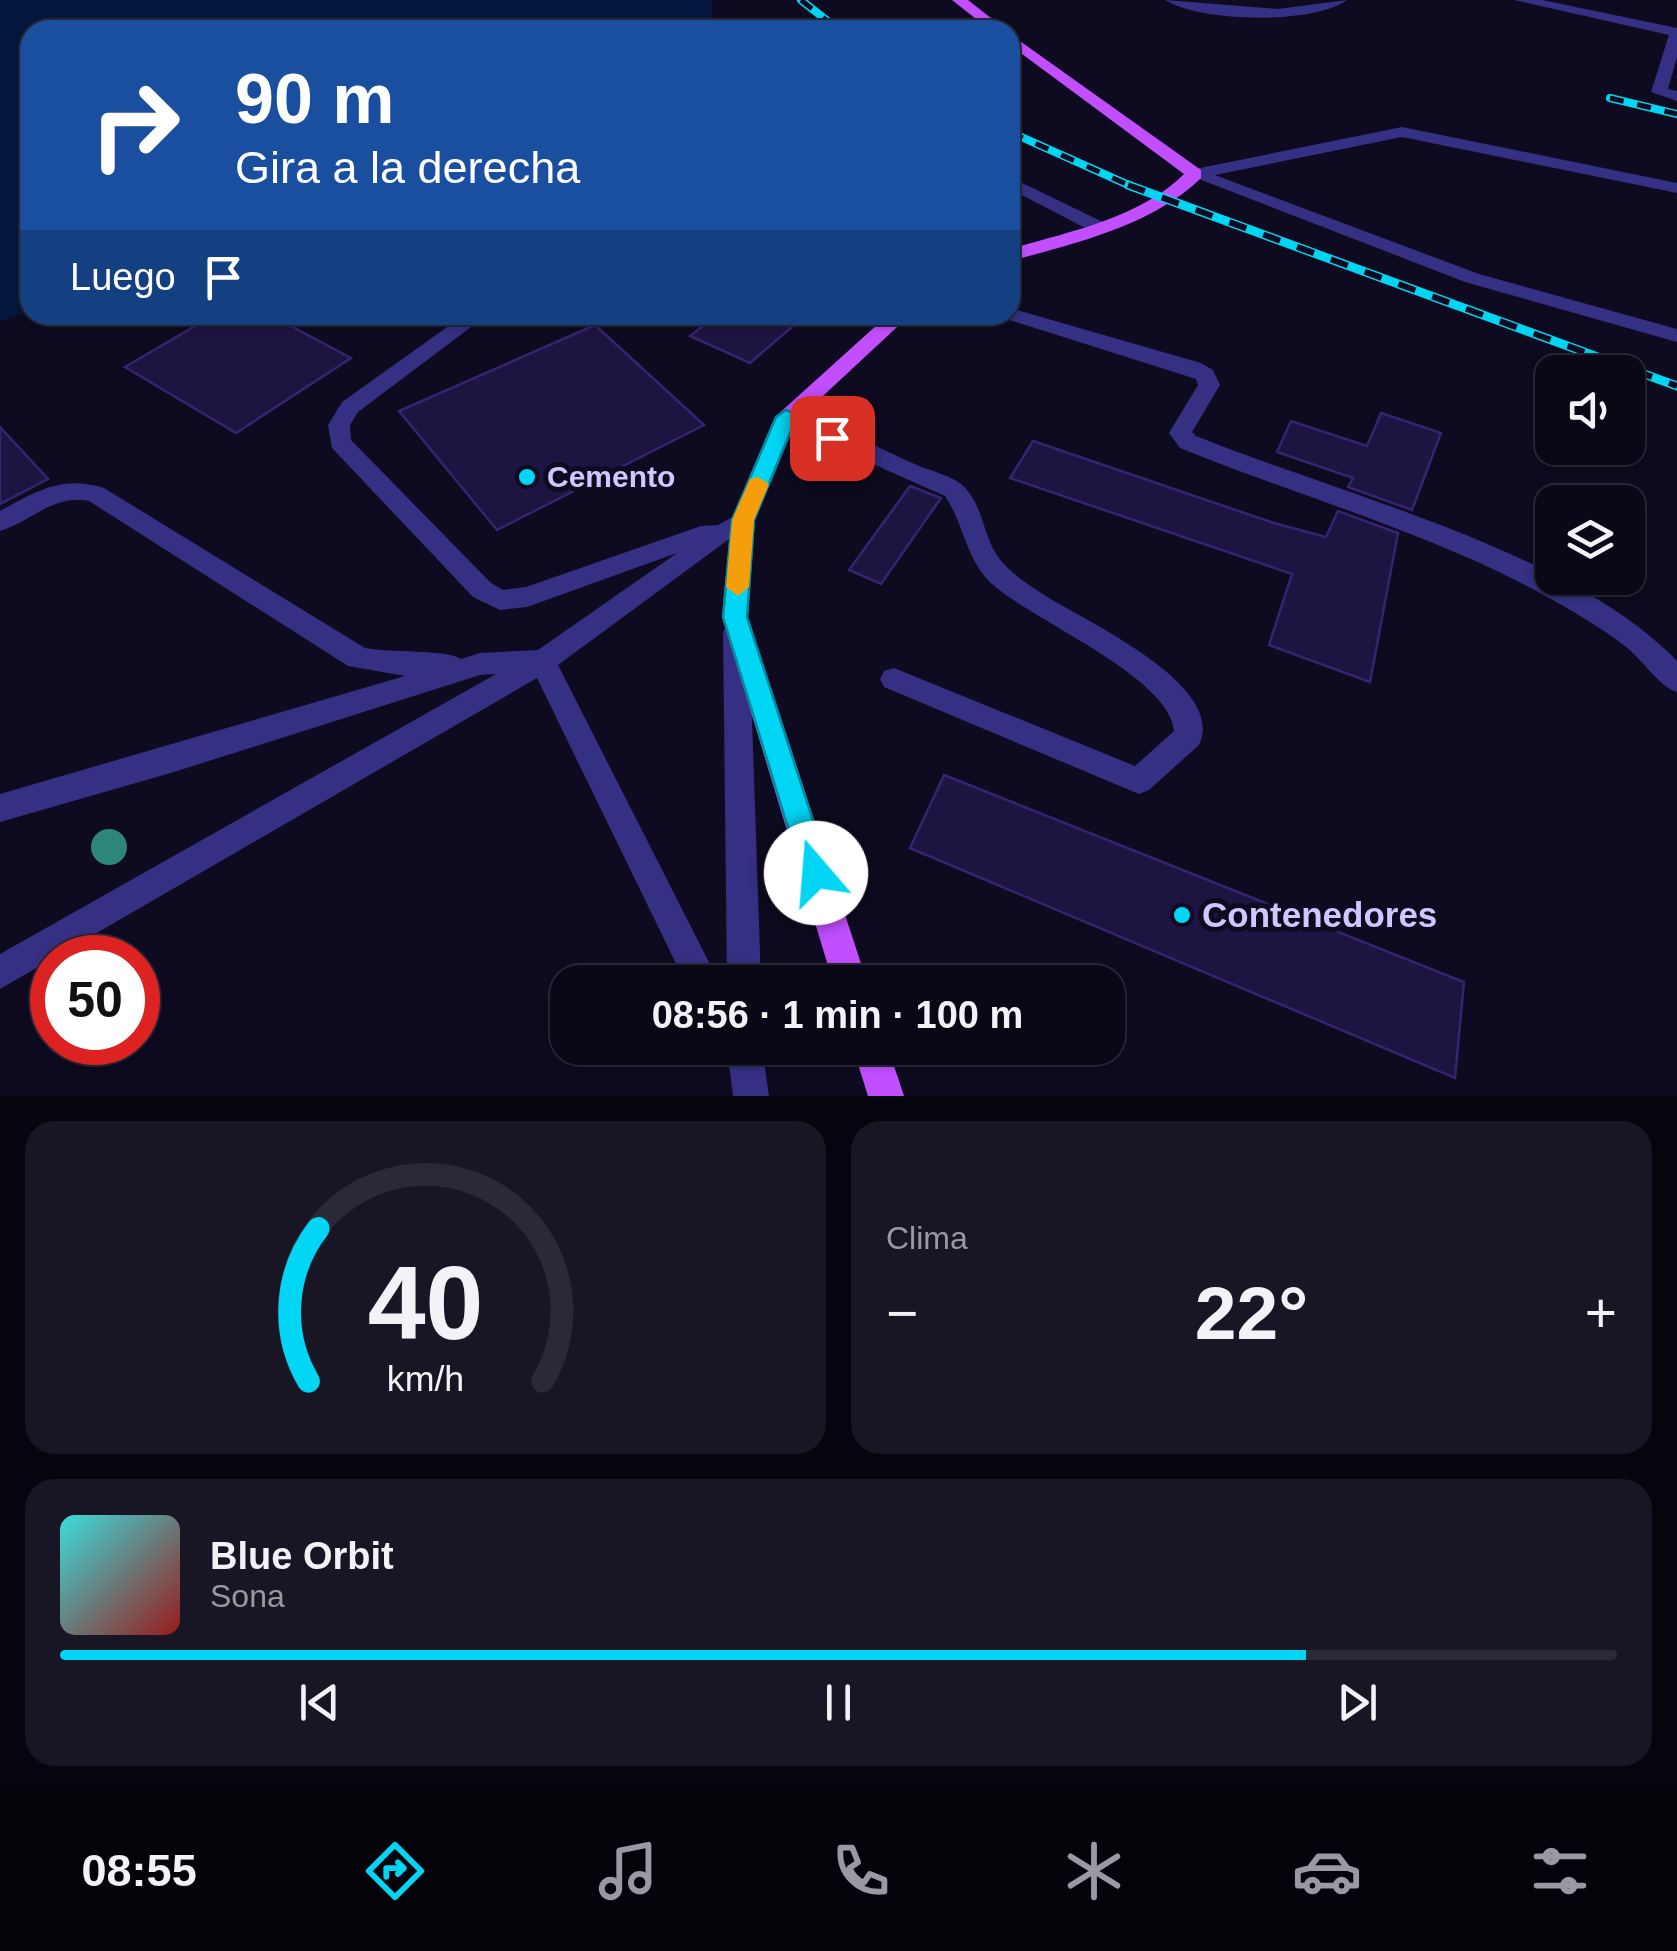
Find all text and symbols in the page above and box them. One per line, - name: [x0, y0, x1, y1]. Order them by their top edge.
- icon: right: [70, 60, 200, 190]
- text: 90 m: [235, 60, 395, 138]
- text: Gira a la derecha: [235, 142, 580, 193]
- icon: arrive: [196, 250, 251, 305]
- text: Luego: [70, 256, 176, 298]
- map controls: [1535, 355, 1645, 595]
- button: sound: [1535, 355, 1645, 465]
- pin: [790, 396, 875, 481]
- icon: arrive: [805, 411, 860, 466]
- place label: Cemento: [547, 460, 675, 493]
- marker: Cemento: [516, 466, 538, 488]
- button: layers: [1535, 485, 1645, 595]
- position arrow: [764, 821, 868, 925]
- place label: Contenedores: [1202, 895, 1437, 934]
- marker: Contenedores: [1171, 904, 1193, 926]
- speed limit sign: 50: [30, 935, 160, 1065]
- text: 08:56 · 1 min · 100 m: [652, 994, 1023, 1036]
- text: Clima: [886, 1220, 968, 1256]
- text: 40: [368, 1245, 483, 1361]
- text: 22°: [1195, 1271, 1308, 1355]
- text: −: [886, 1282, 918, 1344]
- text: +: [1585, 1282, 1617, 1344]
- text: km/h: [387, 1359, 464, 1399]
- text: Blue Orbit: [210, 1535, 394, 1577]
- text: Sona: [210, 1578, 285, 1614]
- icon: previous: [292, 1675, 347, 1730]
- icon: pause: [811, 1675, 866, 1730]
- icon: next: [1330, 1675, 1385, 1730]
- icon: directions: [360, 1836, 430, 1906]
- icon: music: [593, 1836, 663, 1906]
- icon: phone: [826, 1836, 896, 1906]
- icon: climate: [1059, 1836, 1129, 1906]
- icon: car: [1292, 1836, 1362, 1906]
- icon: filters: [1525, 1836, 1595, 1906]
- text: 08:55: [82, 1845, 197, 1896]

